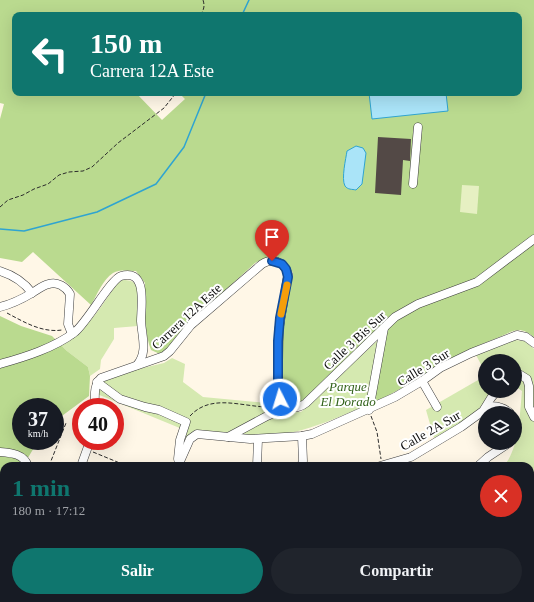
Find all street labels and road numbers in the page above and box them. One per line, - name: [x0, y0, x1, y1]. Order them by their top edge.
- street label: Carrera 12A Este: [148, 280, 224, 352]
- street label: Calle 3 Bis Sur: [320, 307, 389, 373]
- street label: Calle 3 Sur: [394, 345, 453, 389]
- street label: Calle 2A Sur: [397, 407, 464, 454]

